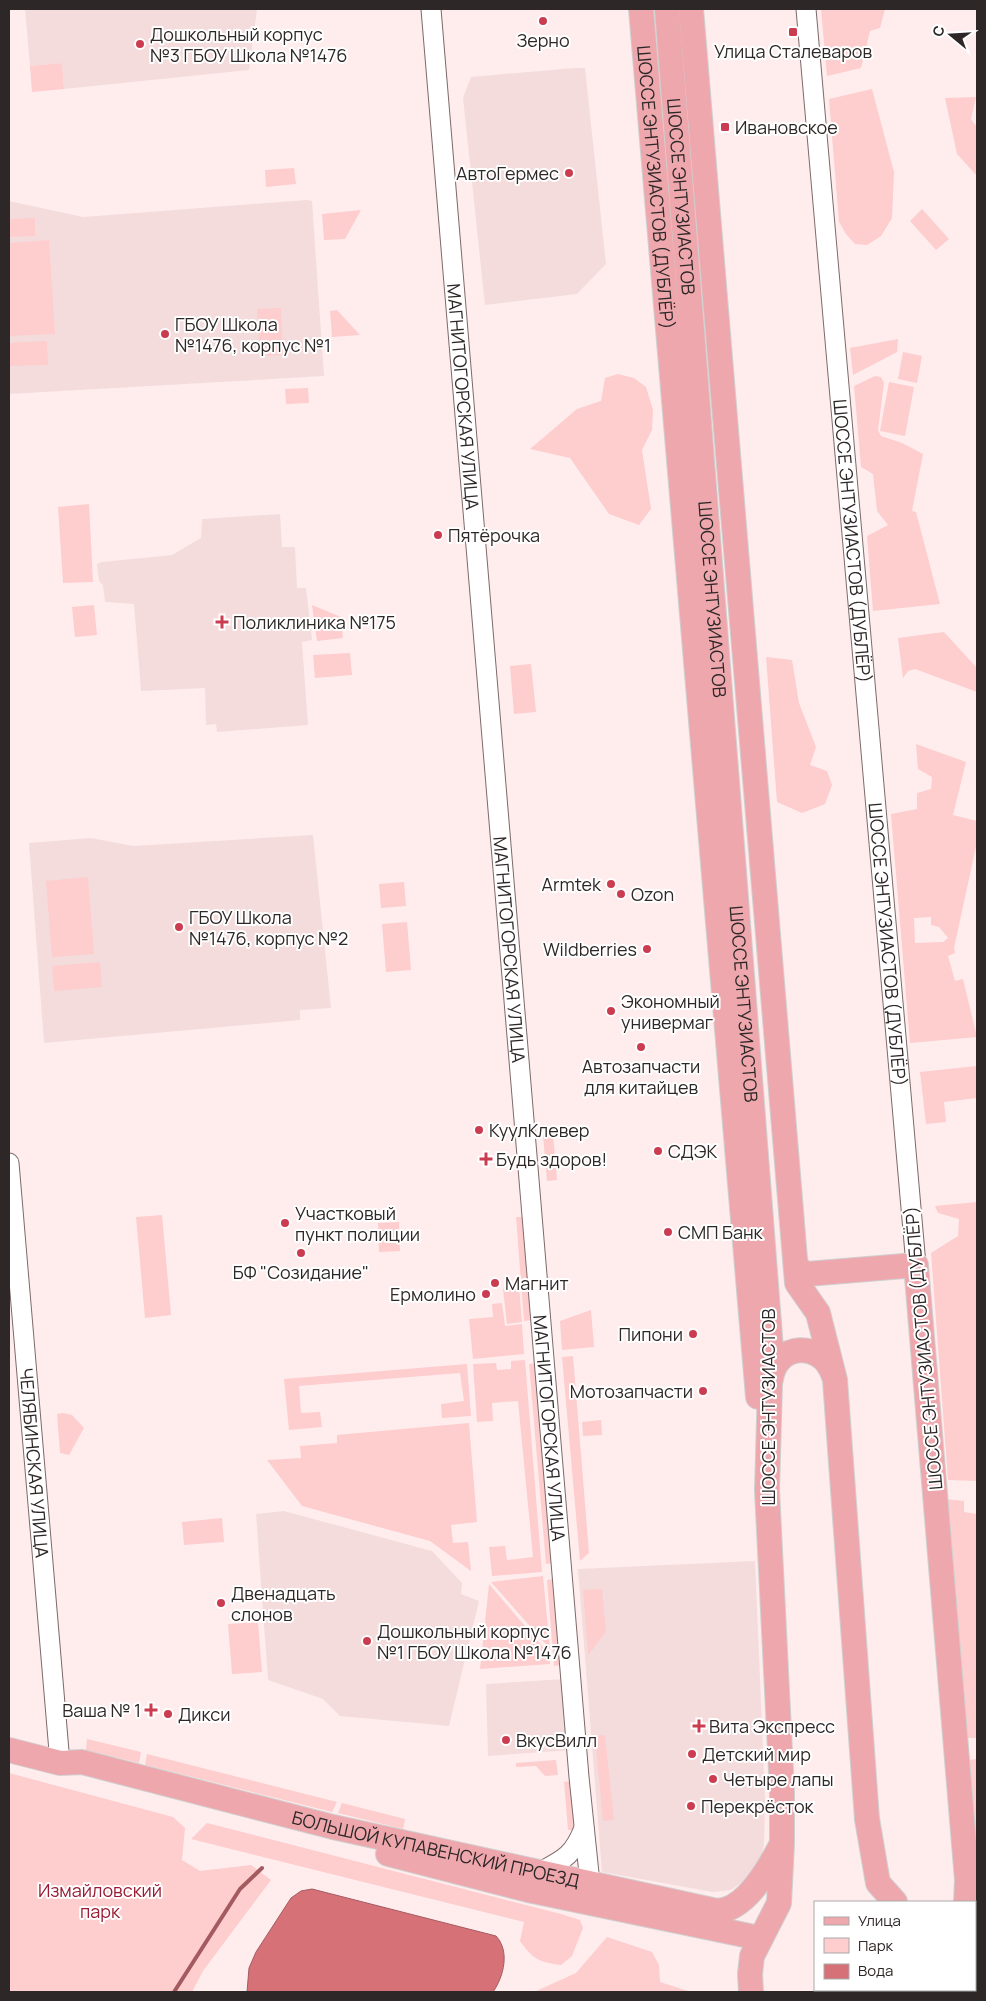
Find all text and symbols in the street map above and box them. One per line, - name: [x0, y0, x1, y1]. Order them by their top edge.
- north arrow: [926, 10, 976, 60]
- marker: Зерно: [537, 15, 549, 27]
- place label: Дошкольный корпус №3 ГБОУ Школа №1476: [150, 22, 348, 67]
- text: С: [928, 23, 949, 39]
- marker: Улица Сталеваров: [787, 26, 799, 38]
- place label: Зерно: [516, 28, 570, 52]
- marker: Дошкольный корпус №3 ГБОУ Школа №1476: [134, 38, 146, 50]
- place label: Улица Сталеваров: [714, 39, 872, 63]
- street label: ШОССЕ ЭНТУЗИАСТОВ (ДУБЛЁР): [632, 44, 680, 330]
- street label: ШОССЕ ЭНТУЗИАСТОВ: [662, 97, 701, 296]
- place label: Ивановское: [735, 115, 838, 139]
- marker: Ивановское: [719, 121, 731, 133]
- place label: АвтоГермес: [456, 161, 559, 185]
- marker: АвтоГермес: [563, 167, 575, 179]
- street label: МАГНИТОГОРСКАЯ УЛИЦА: [442, 282, 485, 511]
- place label: ГБОУ Школа №1476, корпус №1: [175, 312, 331, 357]
- marker: ГБОУ Школа №1476, корпус №1: [159, 328, 171, 340]
- street label: ШОССЕ ЭНТУЗИАСТОВ (ДУБЛЁР): [828, 398, 877, 684]
- street label: ШОССЕ ЭНТУЗИАСТОВ: [693, 500, 732, 698]
- place label: Пятёрочка: [448, 523, 540, 547]
- marker: Пятёрочка: [432, 529, 444, 541]
- place label: Поликлиника №175: [233, 610, 396, 634]
- marker: Поликлиника №175: [215, 615, 229, 629]
- street label: ШОССЕ ЭНТУЗИАСТОВ (ДУБЛЁР): [864, 802, 912, 1087]
- street label: МАГНИТОГОРСКАЯ УЛИЦА: [488, 836, 531, 1064]
- place label: Armtek: [542, 872, 602, 896]
- marker: Armtek: [605, 878, 617, 890]
- place label: Ozon: [631, 882, 674, 906]
- marker: Ozon: [615, 888, 627, 900]
- place label: ГБОУ Школа №1476, корпус №2: [189, 905, 348, 950]
- street label: ШОССЕ ЭНТУЗИАСТОВ: [725, 905, 764, 1103]
- marker: ГБОУ Школа №1476, корпус №2: [173, 921, 185, 933]
- place label: Wildberries: [543, 937, 637, 961]
- marker: Wildberries: [641, 943, 653, 955]
- place label: Экономный универмаг: [621, 989, 720, 1034]
- marker: Экономный универмаг: [605, 1005, 617, 1017]
- marker: Автозапчасти для китайцев: [635, 1041, 647, 1053]
- place label: Автозапчасти для китайцев: [582, 1054, 700, 1099]
- place label: КуулКлевер: [489, 1118, 590, 1142]
- marker: КуулКлевер: [473, 1124, 485, 1136]
- place label: СДЭК: [668, 1139, 717, 1163]
- marker: СДЭК: [652, 1145, 664, 1157]
- place label: Будь здоров!: [496, 1147, 607, 1171]
- marker: Будь здоров!: [480, 1153, 492, 1165]
- place label: Участковый пункт полиции: [295, 1201, 420, 1246]
- street label: ШОССЕ ЭНТУЗИАСТОВ (ДУБЛЁР): [899, 1205, 947, 1491]
- marker: Участковый пункт полиции: [279, 1217, 291, 1229]
- place label: СМП Банк: [678, 1220, 764, 1244]
- marker: СМП Банк: [662, 1226, 674, 1238]
- marker: БФ "Созидание": [295, 1247, 307, 1259]
- place label: БФ "Созидание": [233, 1260, 369, 1284]
- place label: Магнит: [505, 1271, 569, 1295]
- marker: Магнит: [489, 1277, 501, 1289]
- place label: Ермолино: [390, 1282, 476, 1306]
- marker: Ермолино: [480, 1288, 492, 1300]
- street label: ШОССЕ ЭНТУЗИАСТОВ: [756, 1309, 780, 1505]
- street label: МАГНИТОГОРСКАЯ УЛИЦА: [528, 1314, 571, 1543]
- place label: Пипони: [619, 1322, 683, 1346]
- marker: Пипони: [687, 1328, 699, 1340]
- street label: ЧЕЛЯБИНСКАЯ УЛИЦА: [14, 1367, 55, 1559]
- place label: Мотозапчасти: [570, 1379, 693, 1403]
- marker: Мотозапчасти: [697, 1385, 709, 1397]
- place label: Двенадцать слонов: [231, 1581, 336, 1626]
- marker: Двенадцать слонов: [215, 1597, 227, 1609]
- place label: Дошкольный корпус №1 ГБОУ Школа №1476: [377, 1619, 572, 1664]
- marker: Дошкольный корпус №1 ГБОУ Школа №1476: [361, 1635, 373, 1647]
- place label: Ваша № 1: [62, 1698, 141, 1722]
- place label: Дикси: [178, 1702, 230, 1726]
- marker: Ваша № 1: [145, 1704, 157, 1716]
- marker: Дикси: [162, 1708, 174, 1720]
- place label: Вита Экспресс: [709, 1714, 835, 1738]
- marker: Вита Экспресс: [693, 1720, 705, 1732]
- place label: ВкусВилл: [516, 1728, 597, 1752]
- marker: ВкусВилл: [500, 1734, 512, 1746]
- place label: Детский мир: [702, 1742, 811, 1766]
- marker: Детский мир: [686, 1748, 698, 1760]
- place label: Четыре лапы: [723, 1767, 834, 1791]
- marker: Четыре лапы: [707, 1773, 719, 1785]
- place label: Перекрёсток: [701, 1794, 815, 1818]
- marker: Перекрёсток: [685, 1800, 697, 1812]
- street label: БОЛЬШОЙ КУПАВЕНСКИЙ ПРОЕЗД: [289, 1805, 582, 1893]
- park label: Измайловский парк: [38, 1878, 162, 1923]
- legend: [814, 1901, 976, 1991]
- text: Улица: [858, 1910, 901, 1931]
- text: Парк: [858, 1935, 894, 1956]
- text: Вода: [858, 1960, 893, 1981]

